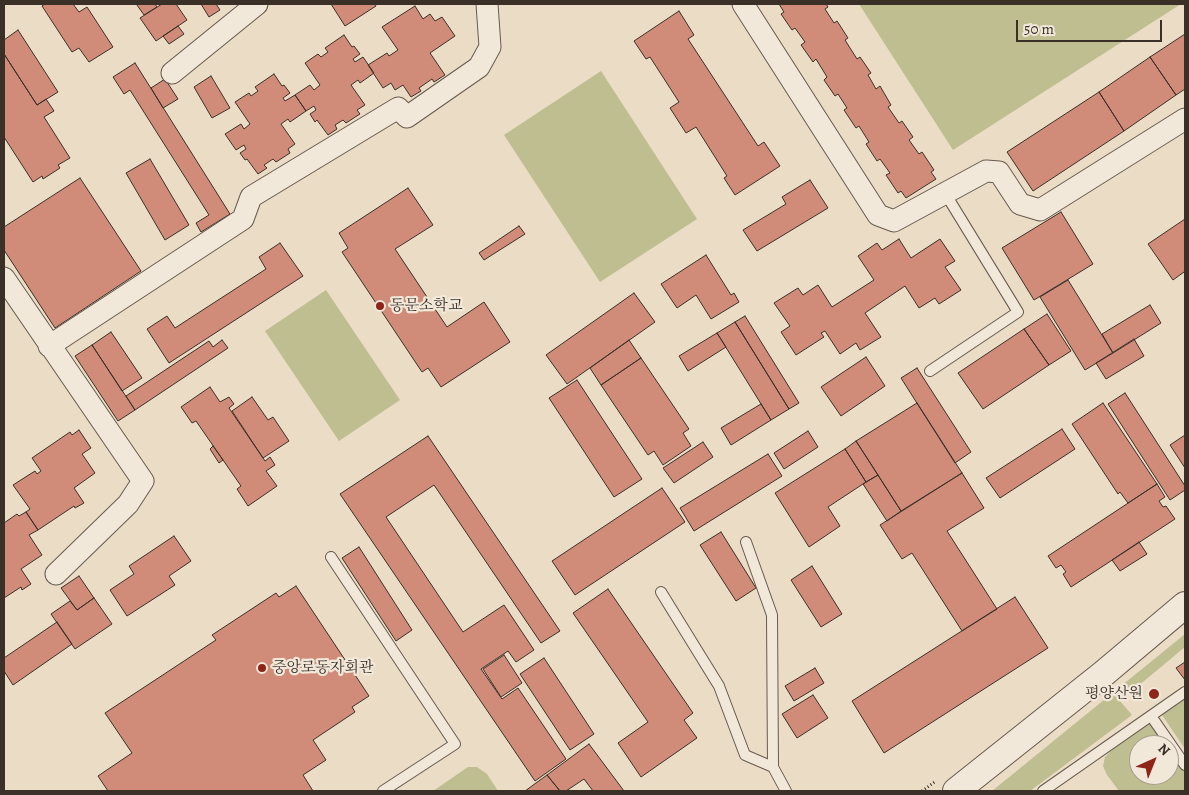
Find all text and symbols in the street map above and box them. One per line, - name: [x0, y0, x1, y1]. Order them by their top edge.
- scale bar: [1019, 10, 1165, 42]
- text: 50 m: [1024, 19, 1054, 39]
- place label: 동문소학교: [390, 297, 462, 315]
- marker: 동문소학교: [374, 300, 386, 312]
- place label: 중앙로동자회관: [272, 659, 373, 677]
- marker: 중앙로동자회관: [256, 662, 268, 674]
- place label: 평양산원: [1085, 685, 1143, 703]
- marker: 평양산원: [1147, 687, 1161, 701]
- north arrow: [1129, 735, 1179, 785]
- text: N: [1154, 739, 1174, 760]

